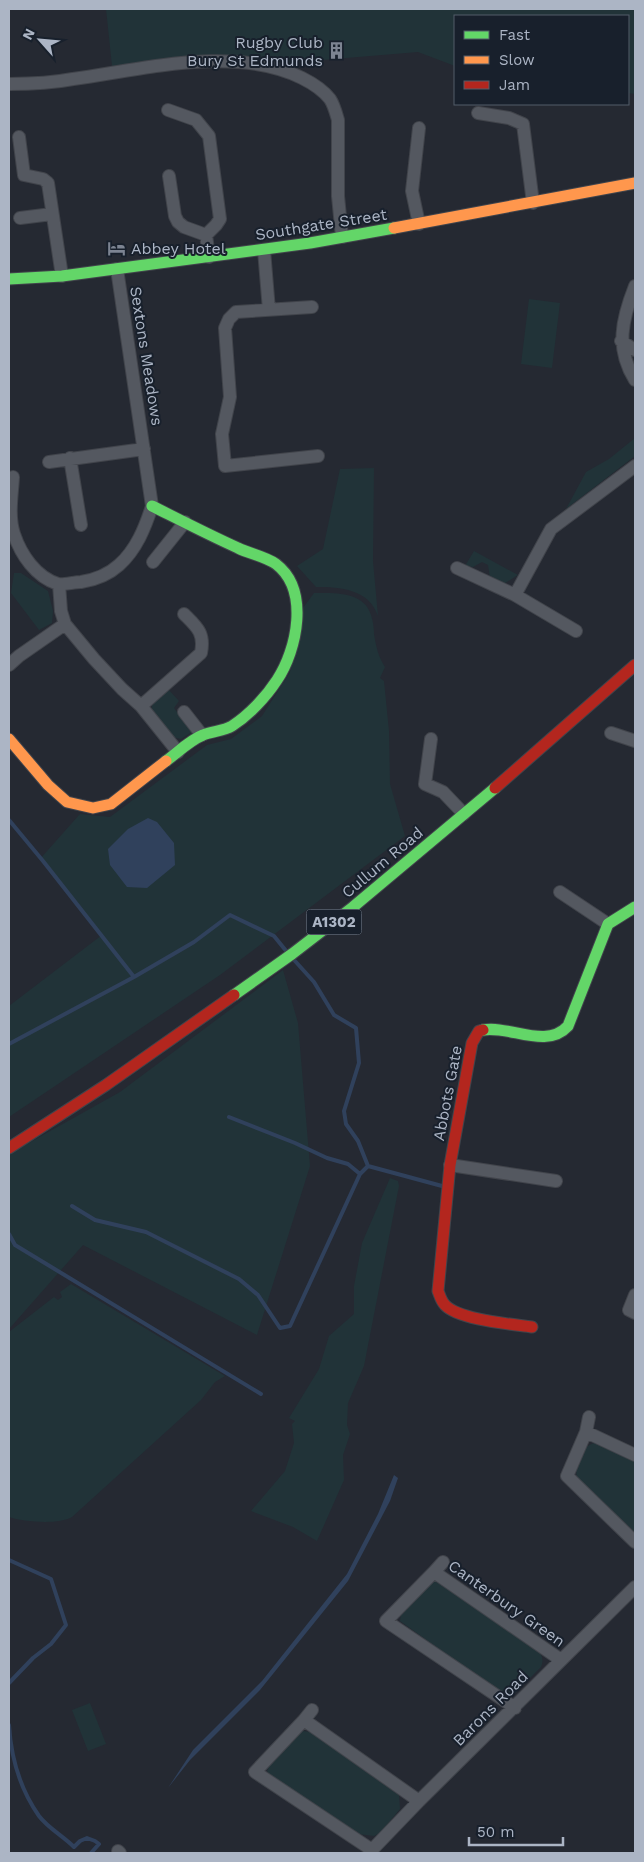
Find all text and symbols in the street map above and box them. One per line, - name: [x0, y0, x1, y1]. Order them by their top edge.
- north arrow: [15, 15, 65, 65]
- legend: [454, 15, 629, 105]
- text: N: [19, 26, 38, 42]
- text: Fast: [499, 26, 531, 44]
- place label: Rugby Club Bury St Edmunds: [187, 33, 323, 70]
- building icon: Rugby Club Bury St Edmunds: [327, 41, 347, 61]
- text: Slow: [499, 51, 535, 69]
- text: Jam: [499, 76, 530, 94]
- street label: Southgate Street: [254, 205, 389, 244]
- hotel icon: Abbey Hotel: [107, 238, 127, 258]
- place label: Abbey Hotel: [131, 239, 226, 258]
- street label: Sextons Meadows: [126, 285, 167, 427]
- street label: Cullum Road: [338, 823, 427, 902]
- road number: A1302: [306, 910, 362, 934]
- street label: Abbots Gate: [429, 1044, 466, 1142]
- street label: Canterbury Green: [445, 1556, 569, 1651]
- street label: Barons Road: [449, 1667, 532, 1750]
- scale bar: [469, 1814, 563, 1846]
- text: 50 m: [477, 1823, 514, 1841]

